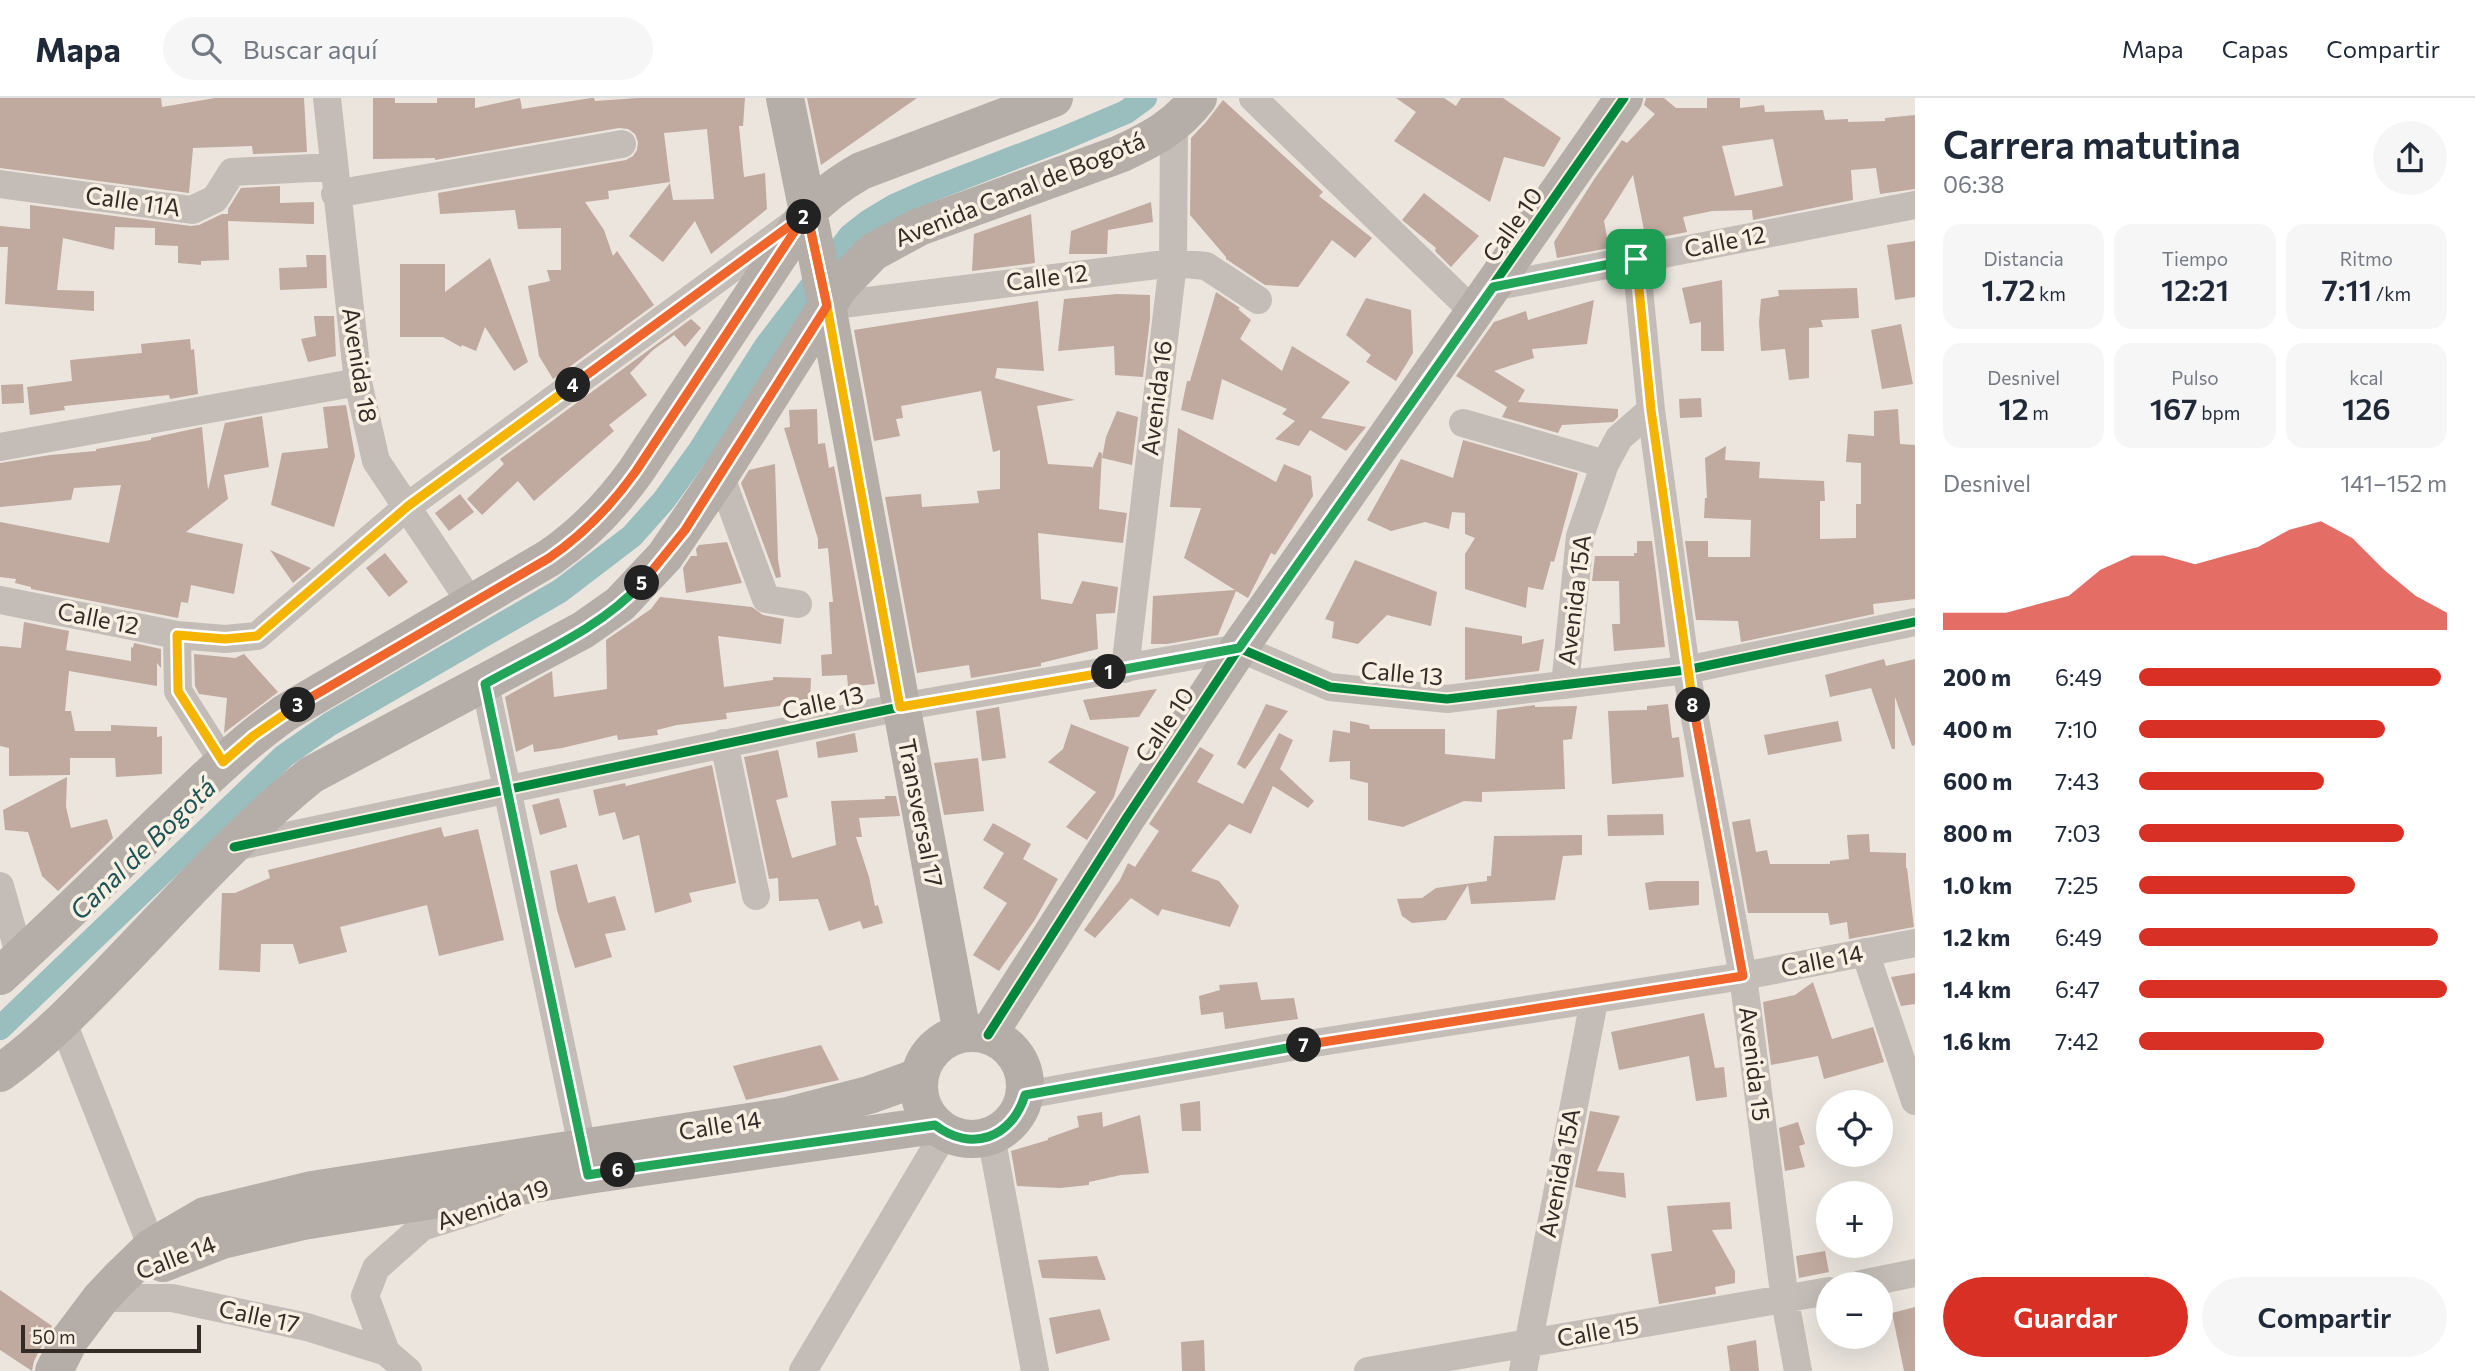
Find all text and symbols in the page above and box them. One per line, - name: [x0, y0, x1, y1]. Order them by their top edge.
- search box: [163, 17, 653, 80]
- text: Mapa: [35, 28, 121, 69]
- icon: search: [187, 29, 225, 67]
- text: Buscar aquí: [243, 33, 378, 64]
- text: Mapa: [2122, 34, 2184, 63]
- text: Capas: [2222, 34, 2288, 63]
- text: Compartir: [2326, 34, 2440, 63]
- text: Carrera matutina: [1943, 120, 2241, 167]
- button: share: [2373, 121, 2447, 195]
- street label: Avenida Canal de Bogotá: [890, 125, 1149, 252]
- text: 06:38: [1943, 170, 2004, 198]
- street label: Calle 11A: [84, 180, 183, 222]
- street label: Calle 10: [1476, 181, 1548, 267]
- pin: 2: [786, 200, 822, 234]
- text: 2: [798, 205, 809, 228]
- street label: Calle 12: [1682, 218, 1768, 263]
- pin: [1606, 229, 1666, 289]
- icon: arrive: [1617, 240, 1655, 278]
- text: Distancia: [1984, 247, 2064, 270]
- text: Tiempo: [2162, 247, 2228, 270]
- text: Ritmo: [2340, 247, 2393, 270]
- street label: Calle 12: [1004, 257, 1089, 296]
- text: 1.72: [1981, 270, 2035, 307]
- text: 12:21: [2161, 270, 2229, 307]
- text: 7:11: [2322, 270, 2372, 307]
- text: km: [2035, 282, 2066, 305]
- text: /km: [2372, 282, 2411, 305]
- street label: Avenida 18: [337, 305, 384, 424]
- street label: Avenida 16: [1134, 339, 1177, 457]
- text: Desnivel: [1987, 366, 2060, 389]
- text: Pulso: [2171, 366, 2219, 389]
- text: kcal: [2349, 366, 2383, 389]
- pin: 4: [556, 368, 590, 402]
- text: 4: [567, 373, 578, 396]
- text: 12: [1998, 389, 2029, 426]
- text: 167: [2150, 389, 2198, 426]
- text: 126: [2342, 389, 2391, 426]
- text: m: [2029, 401, 2049, 424]
- text: bpm: [2198, 401, 2240, 424]
- text: Desnivel: [1943, 469, 2031, 497]
- text: 141–152 m: [2340, 469, 2447, 497]
- street label: Avenida 15A: [1551, 533, 1596, 667]
- pin: 5: [624, 566, 660, 601]
- text: 5: [636, 571, 647, 594]
- street label: Calle 12: [55, 595, 141, 640]
- pin: 1: [1092, 654, 1126, 690]
- street label: Calle 13: [1360, 654, 1444, 691]
- text: 1: [1104, 660, 1113, 683]
- text: 200 m: [1943, 663, 2011, 691]
- text: 6:49: [2055, 663, 2102, 691]
- street label: Calle 13: [779, 679, 866, 724]
- street label: Calle 10: [1128, 681, 1199, 767]
- pin: 3: [280, 688, 316, 722]
- pin: 8: [1676, 688, 1710, 722]
- text: 3: [292, 693, 303, 716]
- text: 8: [1687, 693, 1698, 716]
- text: 400 m: [1943, 715, 2012, 743]
- text: 7:10: [2055, 715, 2097, 743]
- street label: Transversal 17: [893, 736, 950, 889]
- text: 600 m: [1943, 767, 2012, 795]
- text: 7:43: [2055, 767, 2100, 795]
- water label: Canal de Bogotá: [63, 770, 222, 925]
- text: 800 m: [1943, 819, 2012, 847]
- text: 7:03: [2055, 819, 2101, 847]
- text: 1.0 km: [1943, 871, 2012, 899]
- text: 7:25: [2055, 871, 2099, 899]
- text: 1.2 km: [1943, 923, 2010, 951]
- text: 6:49: [2055, 923, 2102, 951]
- street label: Calle 14: [1778, 937, 1865, 982]
- text: 1.4 km: [1943, 975, 2011, 1003]
- text: 6:47: [2055, 975, 2100, 1003]
- street label: Avenida 15: [1734, 1005, 1777, 1123]
- text: 1.6 km: [1943, 1027, 2011, 1055]
- text: 7:42: [2055, 1027, 2099, 1055]
- pin: 7: [1286, 1028, 1322, 1062]
- text: 7: [1298, 1033, 1309, 1056]
- map controls: [1816, 1090, 1893, 1349]
- button: locate: [1816, 1090, 1893, 1167]
- street label: Calle 14: [676, 1104, 763, 1145]
- street label: Avenida 15A: [1532, 1106, 1585, 1240]
- pin: 6: [600, 1152, 636, 1188]
- text: 6: [612, 1158, 623, 1181]
- street label: Avenida 19: [433, 1172, 552, 1235]
- button: +: [1816, 1181, 1893, 1258]
- street label: Calle 14: [131, 1228, 219, 1285]
- button: −: [1816, 1272, 1893, 1349]
- button: Guardar: [1943, 1277, 2188, 1357]
- button: Compartir: [2202, 1277, 2447, 1357]
- street label: Calle 17: [216, 1293, 302, 1338]
- street label: Calle 15: [1555, 1309, 1641, 1352]
- scale bar: [21, 1322, 201, 1354]
- text: 50 m: [32, 1325, 76, 1348]

